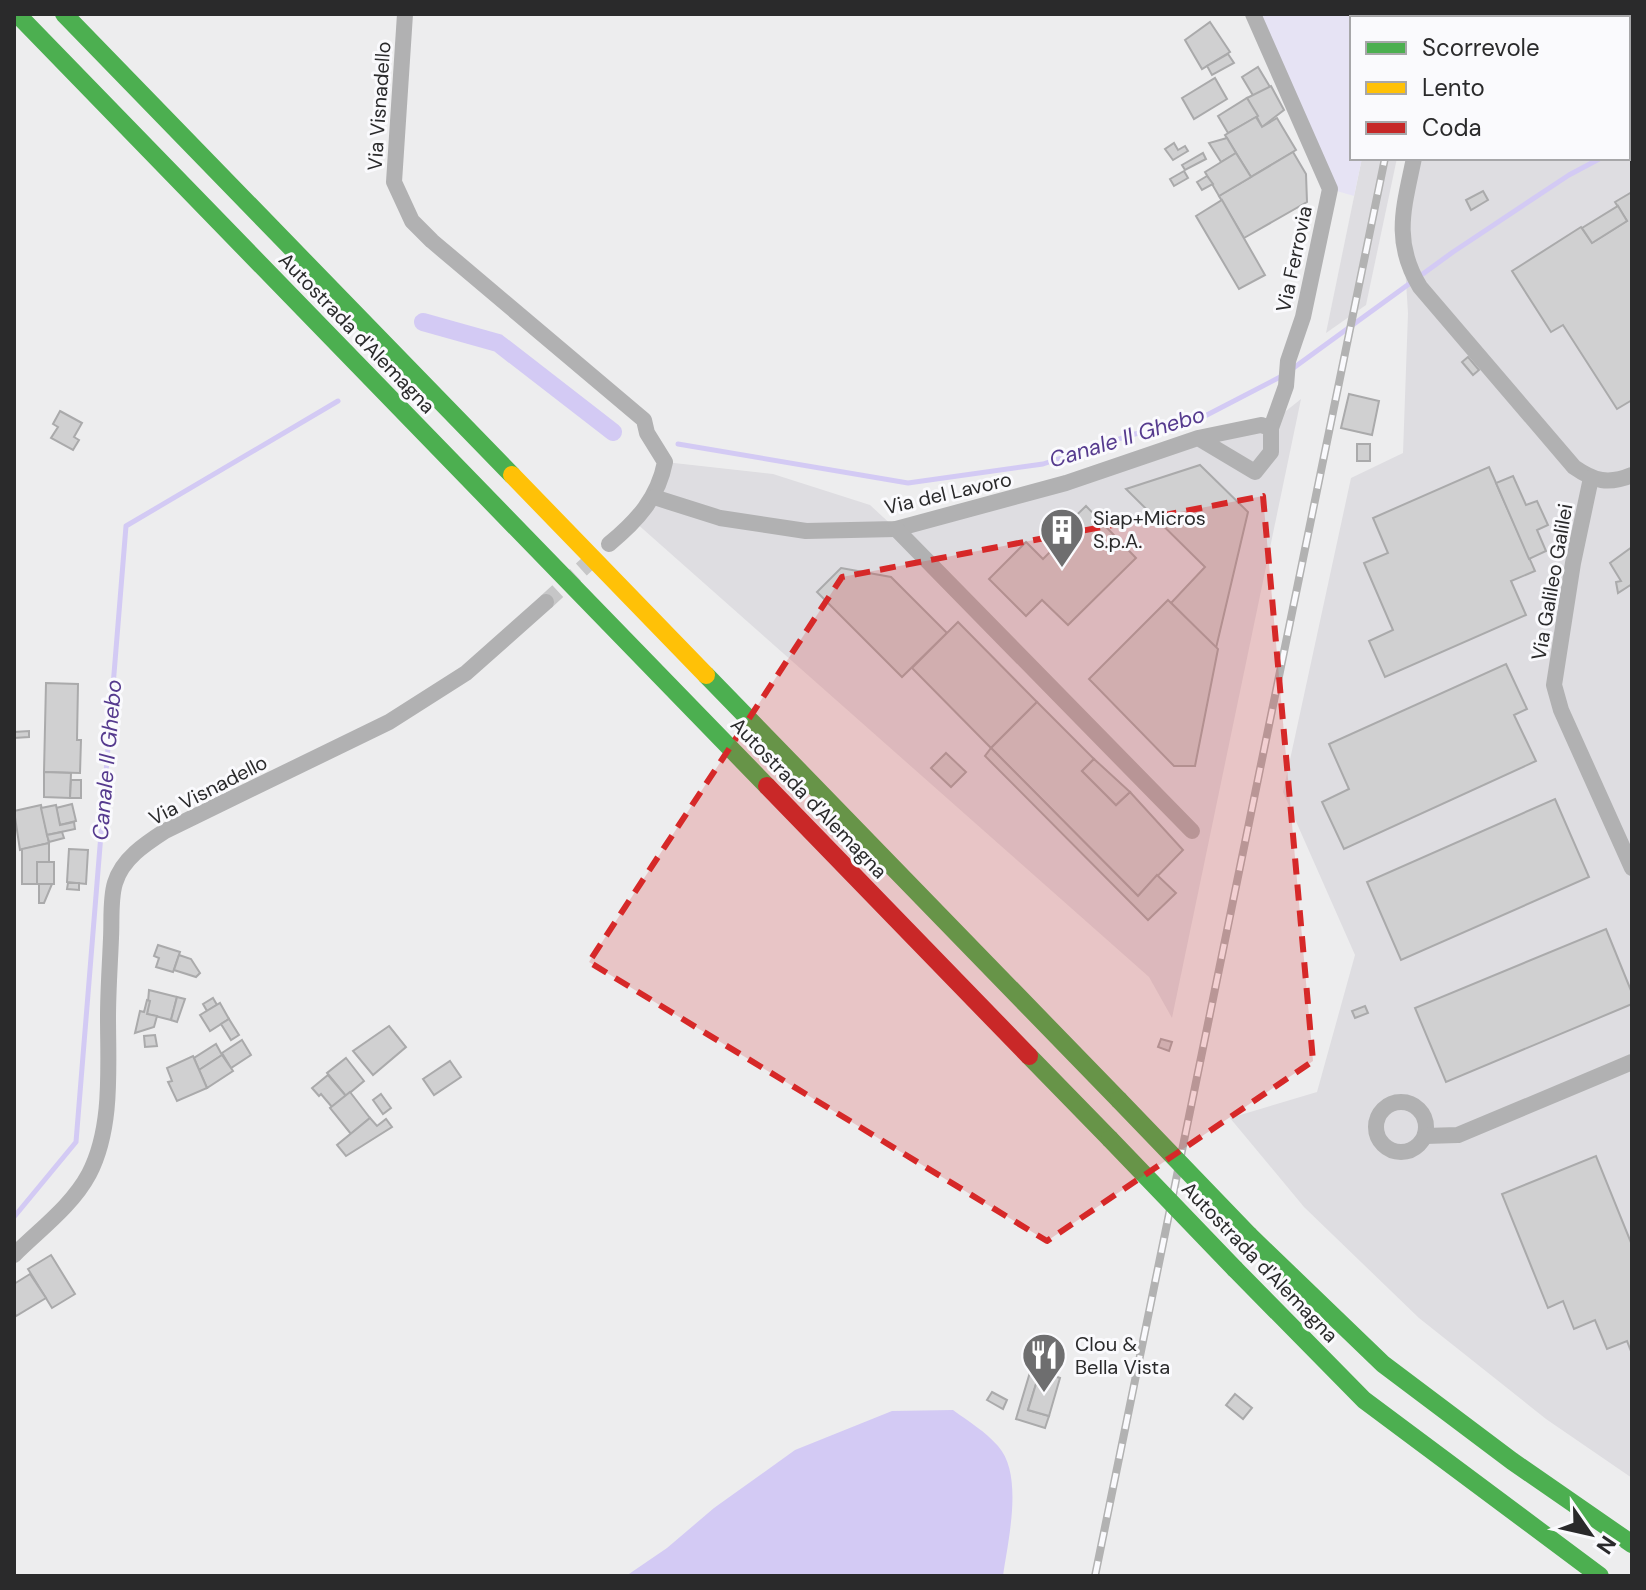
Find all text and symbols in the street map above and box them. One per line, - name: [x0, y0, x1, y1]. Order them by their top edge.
- legend: [1350, 16, 1630, 160]
- text: Scorrevole: [1422, 32, 1540, 63]
- street label: Via Visnadello: [362, 40, 396, 172]
- text: Lento: [1422, 72, 1485, 103]
- text: Coda: [1422, 112, 1482, 143]
- street label: Via Ferrovia: [1270, 203, 1318, 315]
- street label: Autostrada d'Alemagna: [273, 247, 441, 419]
- water label: Canale Il Ghebo: [1046, 400, 1208, 474]
- street label: Via del Lavoro: [882, 466, 1014, 520]
- street label: Via Galileo Galilei: [1525, 502, 1579, 662]
- place label: Siap+Micros S.p.A.: [1093, 505, 1206, 554]
- building icon: Siap+Micros S.p.A.: [1038, 506, 1086, 569]
- water label: Canale Il Ghebo: [86, 678, 128, 842]
- street label: Autostrada d'Alemagna: [725, 712, 893, 884]
- street label: Via Visnadello: [144, 749, 272, 831]
- street label: Autostrada d'Alemagna: [1176, 1176, 1344, 1348]
- restaurant icon: Clou & Bella Vista: [1020, 1331, 1068, 1394]
- place label: Clou & Bella Vista: [1075, 1331, 1170, 1380]
- north arrow: [1550, 1494, 1630, 1574]
- text: N: [1590, 1530, 1623, 1560]

